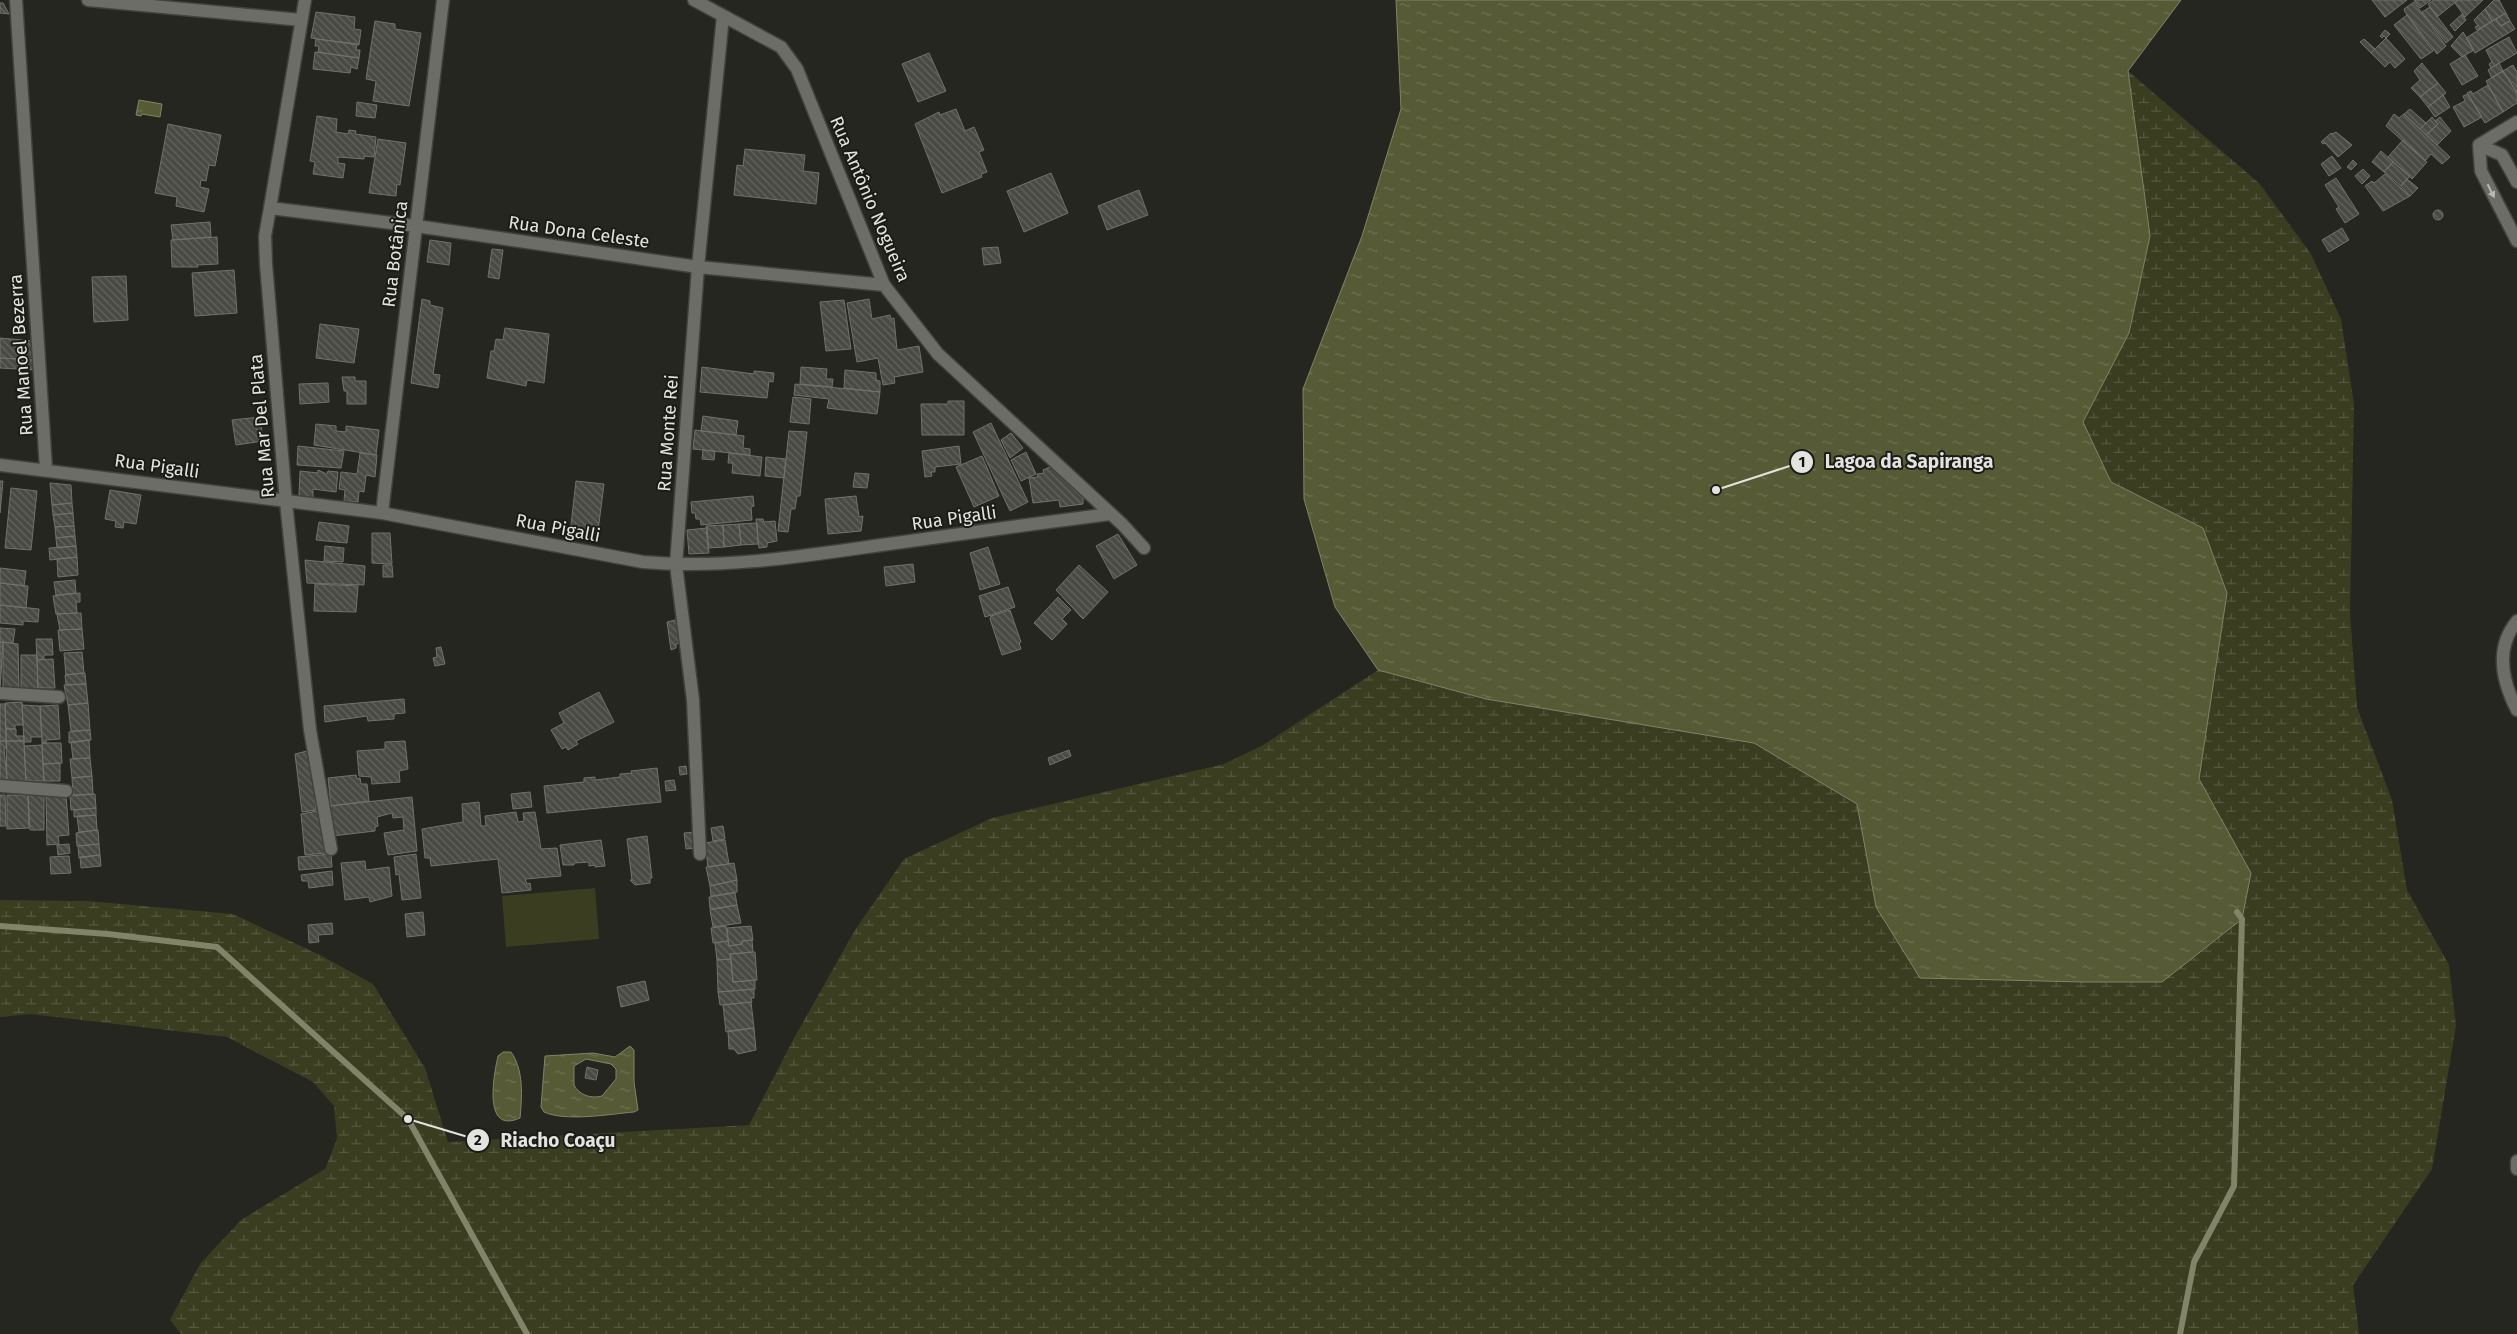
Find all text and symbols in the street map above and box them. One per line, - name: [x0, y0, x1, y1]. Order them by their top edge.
- street label: Rua Antônio Nogueira: [825, 113, 915, 285]
- one-way arrow: [2487, 184, 2495, 199]
- street label: Rua Botânica: [378, 199, 412, 309]
- street label: Rua Dona Celeste: [507, 211, 651, 253]
- street label: Rua Manoel Bezerra: [4, 273, 38, 437]
- street label: Rua Mar Del Plata: [245, 353, 279, 499]
- street label: Rua Monte Rei: [653, 374, 683, 492]
- callout: Lagoa da Sapiranga: [1789, 445, 2003, 479]
- street label: Rua Pigalli: [113, 449, 201, 483]
- text: Lagoa da Sapiranga: [1825, 450, 1993, 473]
- text: 1: [1799, 453, 1805, 471]
- street label: Rua Pigalli: [910, 501, 998, 535]
- street label: Rua Pigalli: [514, 509, 602, 547]
- callout: Riacho Coaçu: [465, 1123, 625, 1157]
- text: Riacho Coaçu: [501, 1129, 615, 1152]
- text: 2: [474, 1131, 482, 1149]

